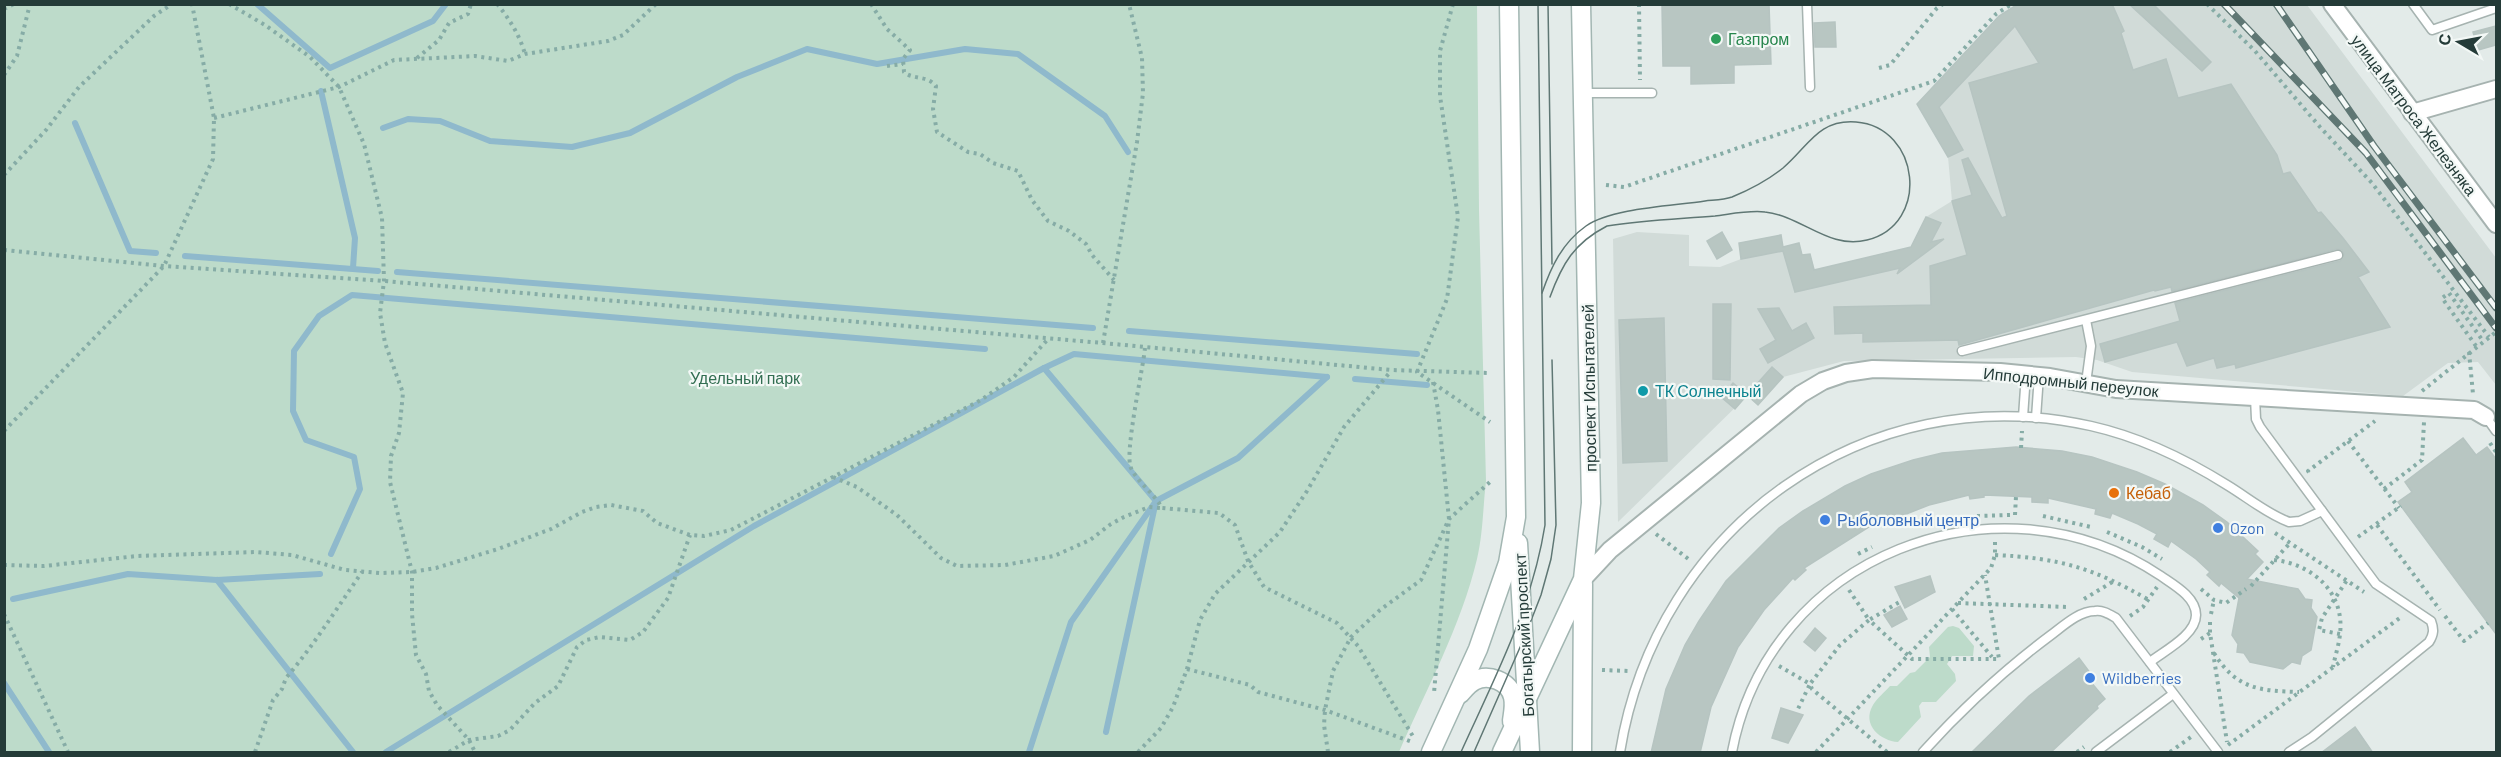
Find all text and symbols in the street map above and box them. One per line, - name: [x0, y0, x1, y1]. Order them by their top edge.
- north arrow: [2429, 12, 2489, 72]
- place label: Газпром: [1728, 29, 1789, 48]
- street label: улица Матроса Железняка: [2348, 31, 2481, 199]
- marker: Газпром: [1709, 32, 1723, 46]
- text: С: [2433, 32, 2454, 47]
- street label: проспект Испытателей: [1578, 304, 1599, 472]
- street label: Ипподромный переулок: [1982, 363, 2161, 400]
- park label: Удельный парк: [690, 368, 801, 387]
- place label: ТК Солнечный: [1655, 381, 1762, 400]
- marker: ТК Солнечный: [1636, 384, 1650, 398]
- place label: Кебаб: [2126, 483, 2171, 502]
- marker: Кебаб: [2107, 486, 2121, 500]
- place label: Рыболовный центр: [1837, 510, 1979, 529]
- marker: Рыболовный центр: [1818, 513, 1832, 527]
- place label: Ozon: [2230, 518, 2264, 537]
- marker: Ozon: [2211, 521, 2225, 535]
- street label: Богатырский проспект: [1510, 552, 1537, 717]
- place label: Wildberries: [2102, 668, 2182, 687]
- marker: Wildberries: [2083, 671, 2097, 685]

